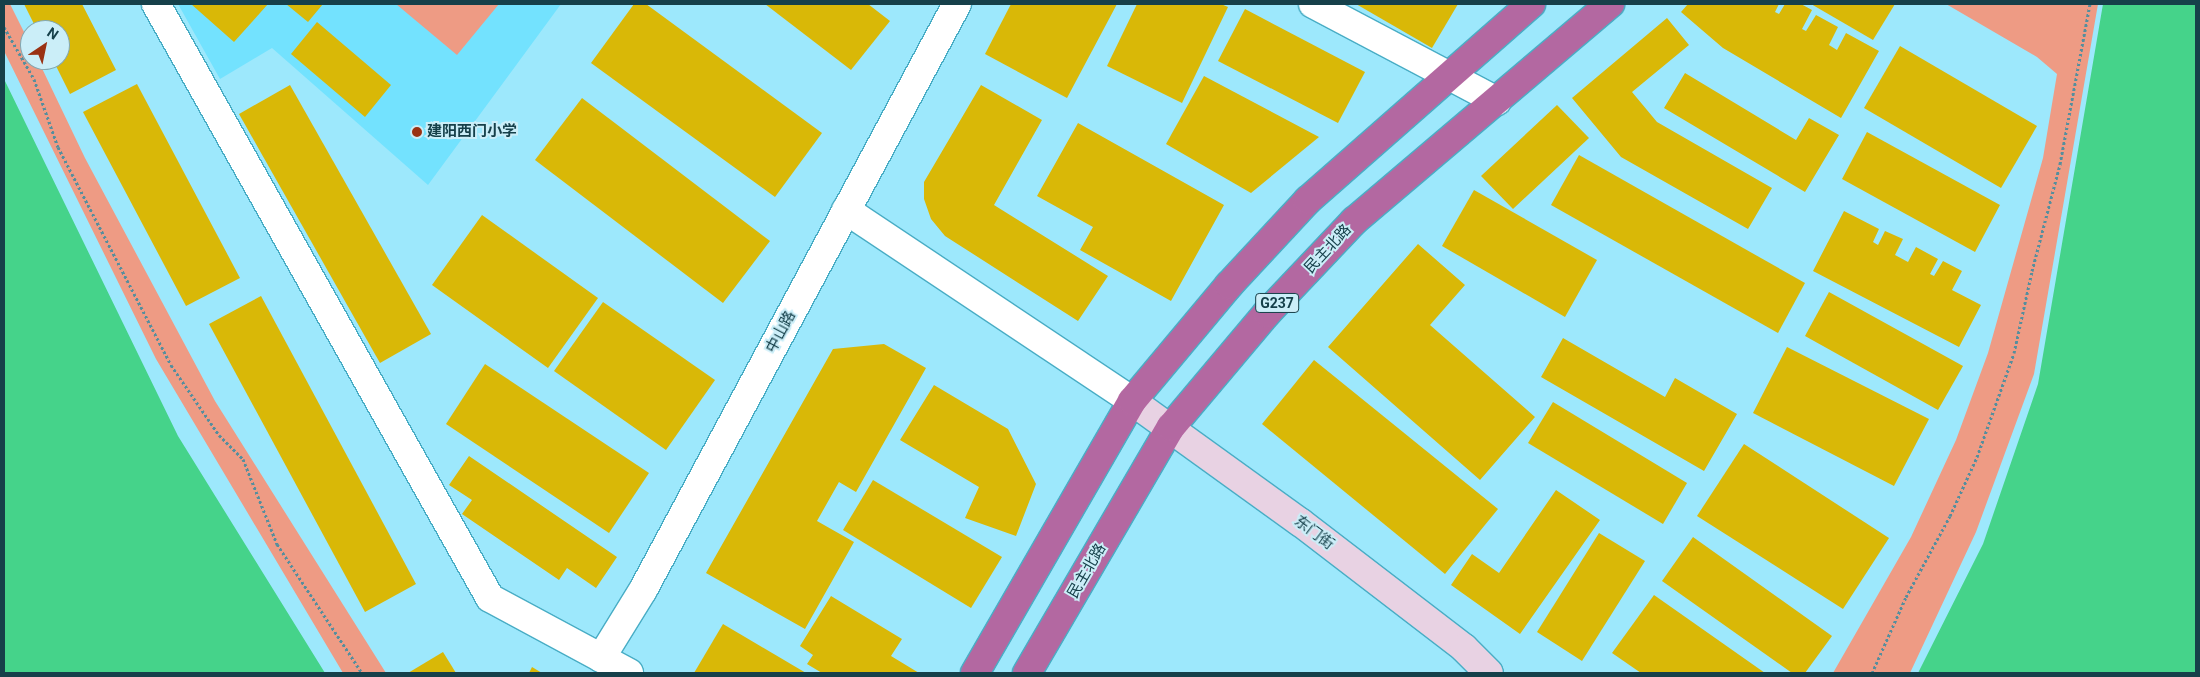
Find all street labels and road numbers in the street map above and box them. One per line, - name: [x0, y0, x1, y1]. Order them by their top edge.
- street label: 民主北路: [1301, 221, 1355, 277]
- road number: G237: [1254, 292, 1300, 314]
- street label: 中山路: [762, 308, 800, 356]
- street label: 东门街: [1291, 512, 1337, 554]
- street label: 民主北路: [1064, 541, 1110, 601]

